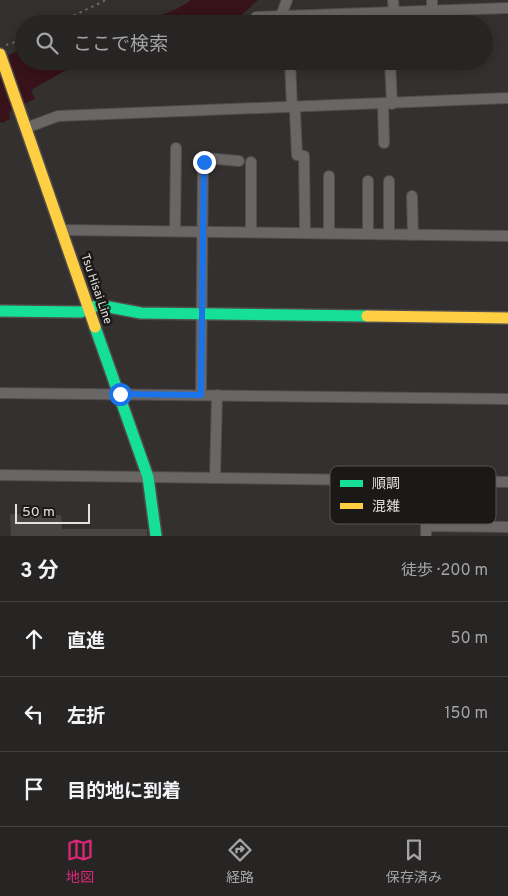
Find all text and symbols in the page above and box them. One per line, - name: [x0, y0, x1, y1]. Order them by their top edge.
- search box: [15, 15, 493, 70]
- icon: search: [33, 29, 61, 57]
- text: ここで検索: [73, 33, 168, 57]
- route end: [193, 151, 216, 174]
- street label: Tsu Hisai Line: [76, 252, 116, 326]
- route start: [109, 383, 132, 406]
- legend: [330, 466, 496, 524]
- text: 順調: [372, 476, 400, 493]
- text: 混雑: [372, 498, 400, 516]
- scale bar: [15, 501, 90, 524]
- text: 50 m: [22, 504, 55, 521]
- text: 3 分: [20, 558, 59, 585]
- text: 徒歩 · 200 m: [401, 561, 488, 581]
- icon: ahead: [20, 625, 48, 653]
- text: 50 m: [451, 629, 488, 649]
- text: 直進: [67, 630, 105, 654]
- icon: left: [20, 700, 48, 728]
- text: 150 m: [445, 704, 488, 724]
- text: 左折: [67, 705, 105, 729]
- icon: arrive: [20, 775, 48, 803]
- text: 目的地に到着: [67, 780, 181, 804]
- tab: 地図: [66, 836, 94, 887]
- tab: 経路: [226, 836, 254, 887]
- tab: 保存済み: [386, 836, 442, 887]

